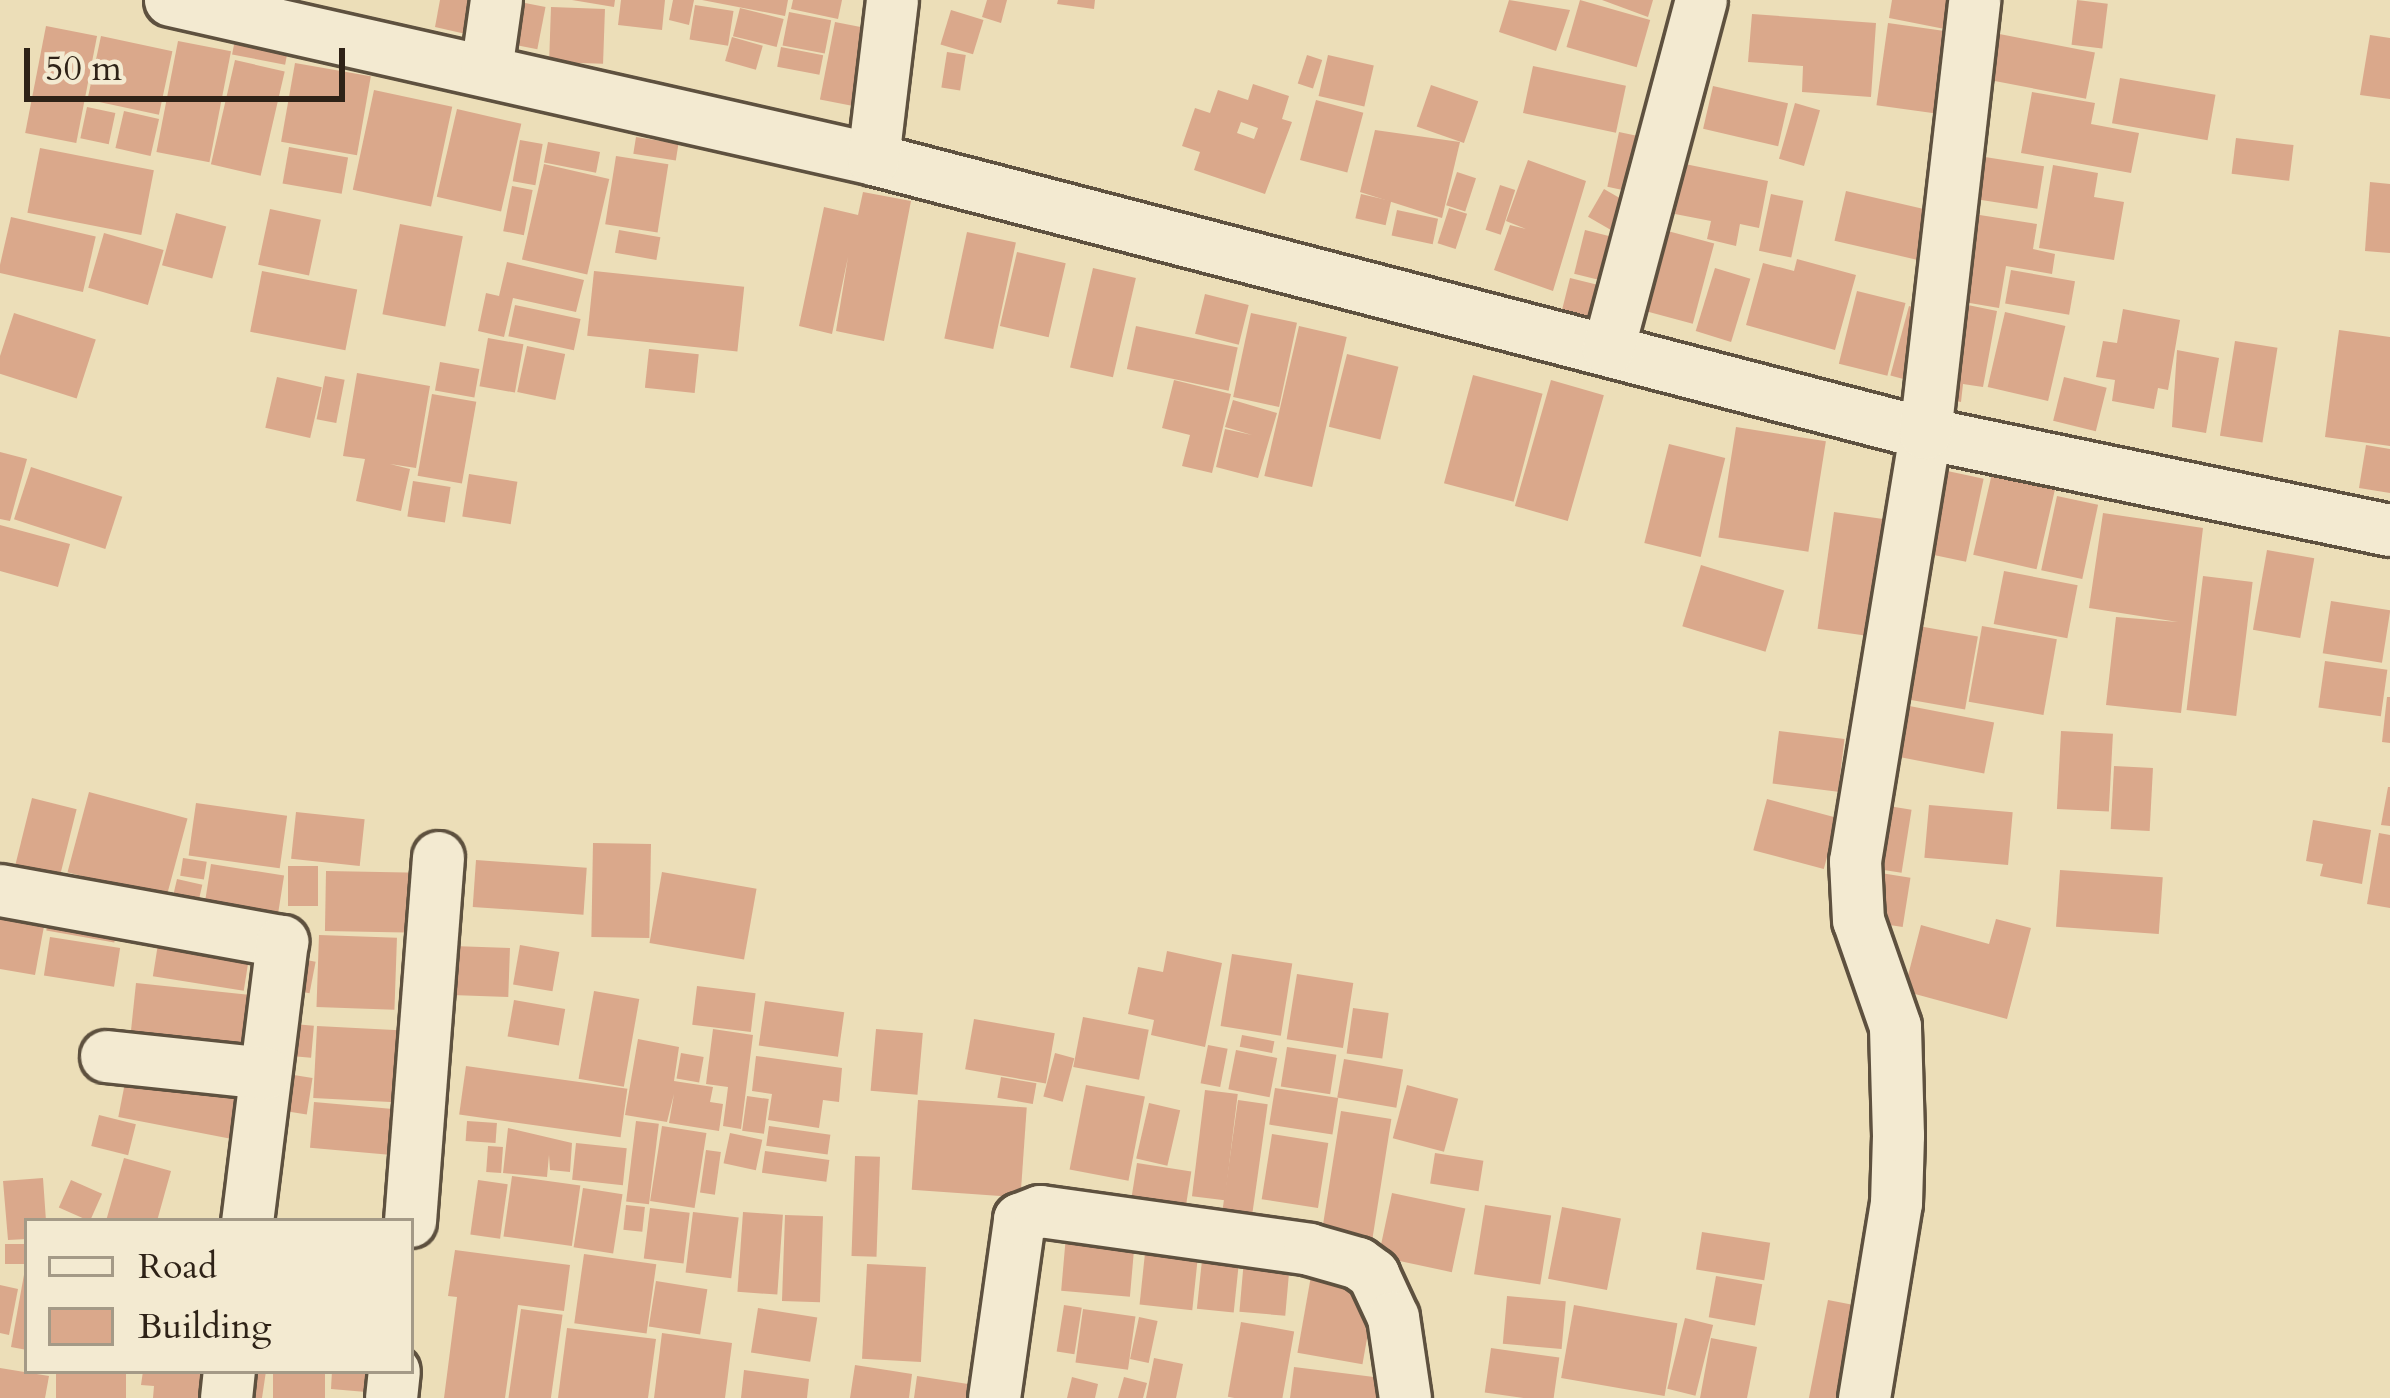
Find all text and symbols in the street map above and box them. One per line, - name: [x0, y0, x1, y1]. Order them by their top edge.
- scale bar: [30, 24, 351, 98]
- text: 50 m: [45, 44, 122, 93]
- legend: [24, 1218, 414, 1374]
- text: Road: [138, 1242, 217, 1291]
- text: Building: [138, 1302, 271, 1351]

